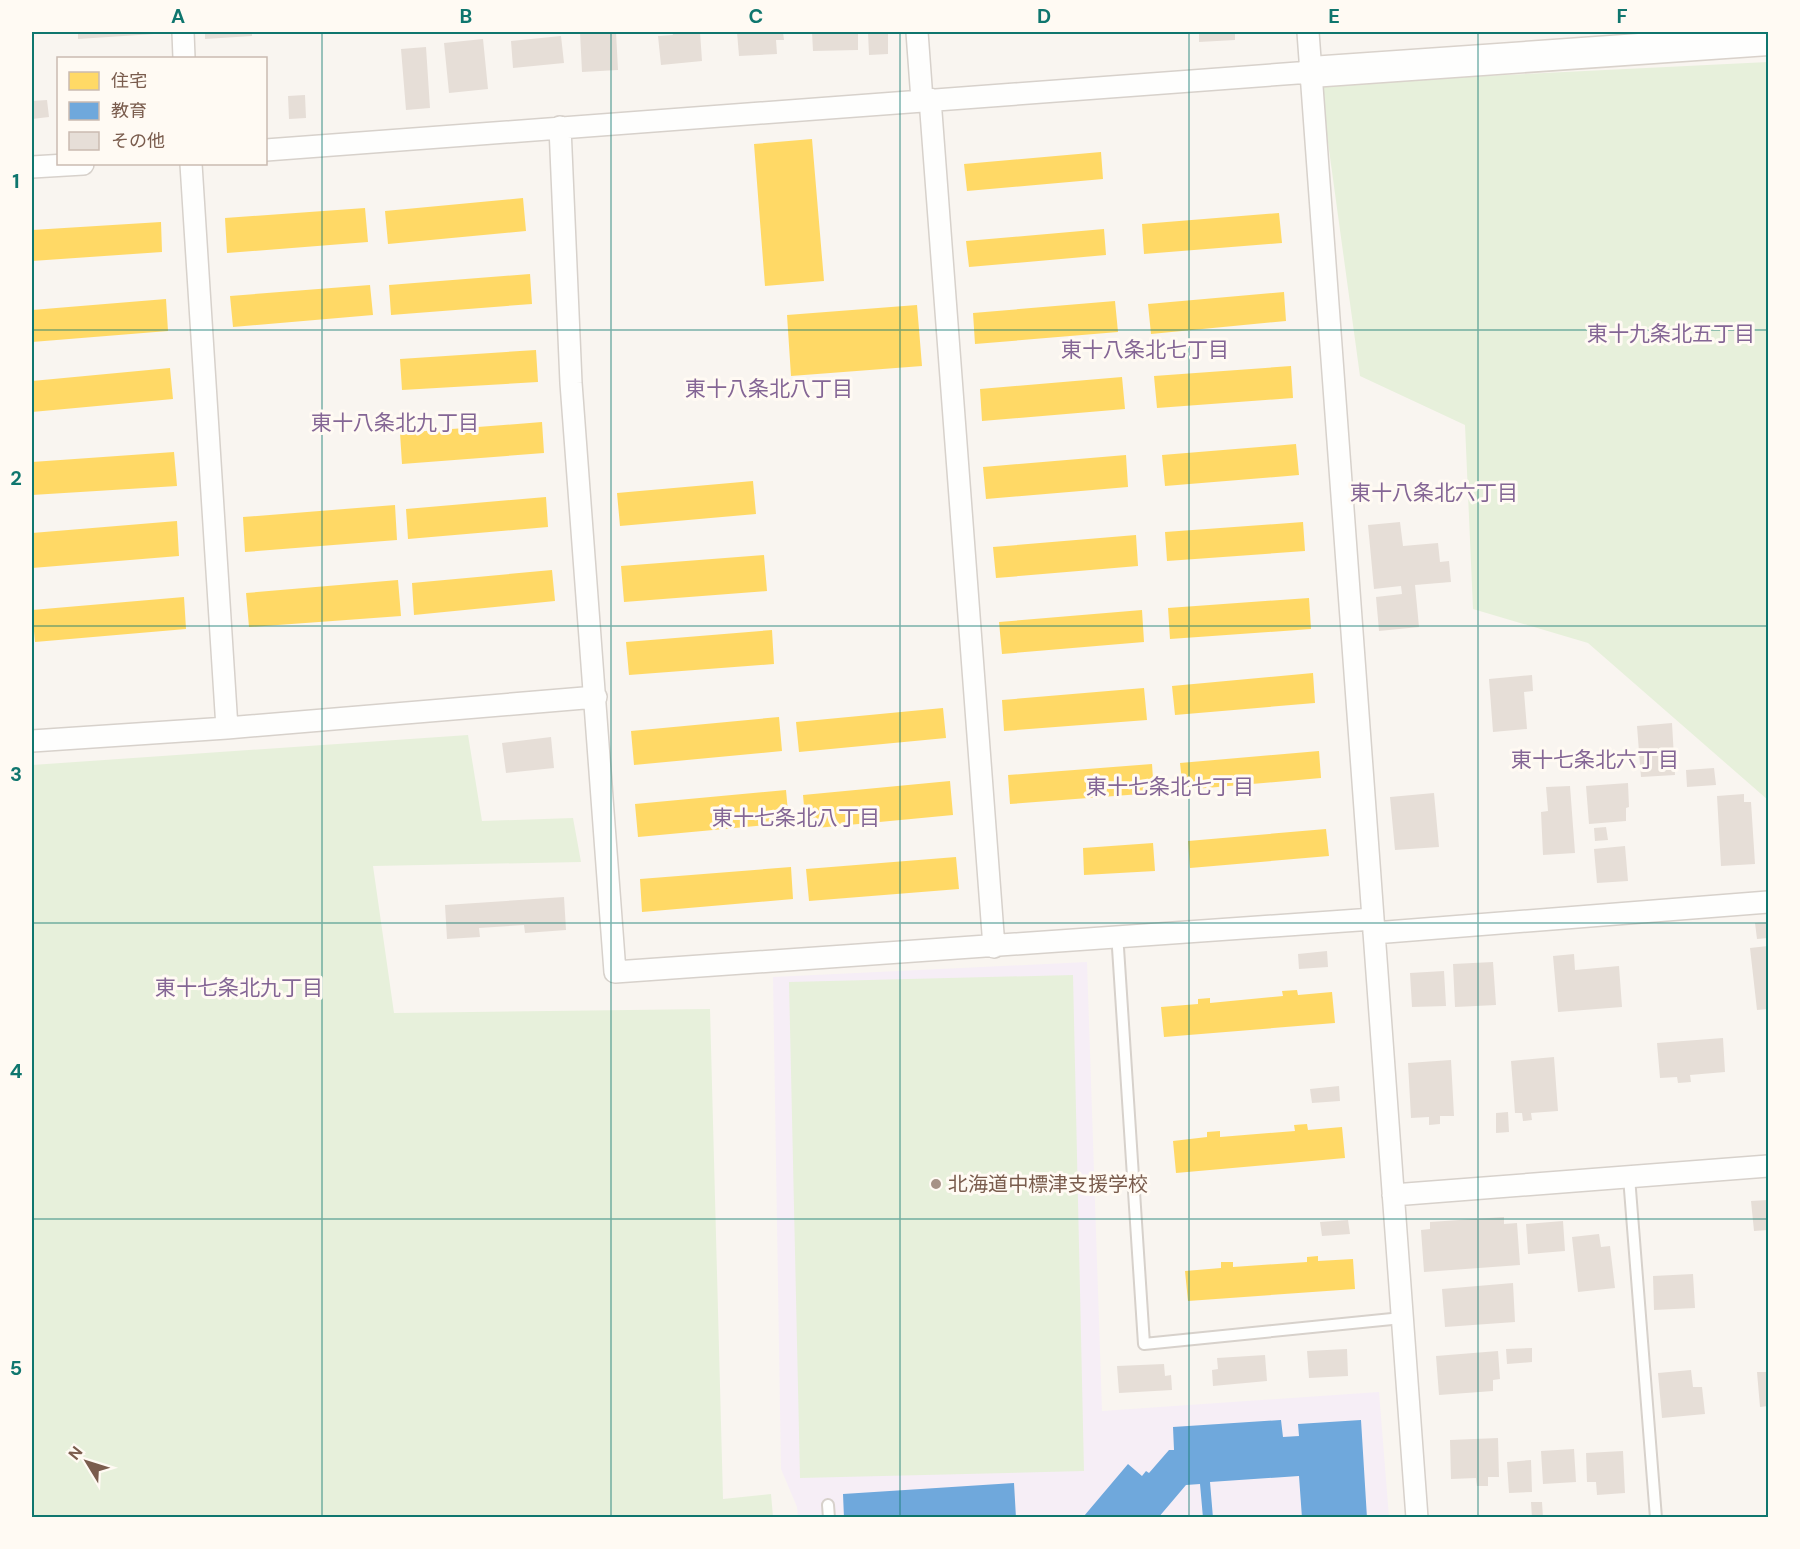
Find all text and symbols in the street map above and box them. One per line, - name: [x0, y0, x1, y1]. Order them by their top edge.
- text: A: [171, 3, 185, 29]
- text: B: [460, 3, 472, 29]
- text: C: [749, 3, 763, 29]
- text: D: [1037, 3, 1051, 29]
- text: E: [1328, 3, 1340, 29]
- text: F: [1616, 3, 1628, 29]
- legend: [57, 57, 267, 165]
- text: 住宅: [111, 69, 147, 93]
- text: 教育: [111, 99, 147, 123]
- text: その他: [111, 129, 165, 153]
- text: 1: [12, 168, 20, 194]
- district label: 東十九条北五丁目: [1587, 320, 1755, 348]
- district label: 東十八条北七丁目: [1061, 336, 1229, 364]
- district label: 東十八条北八丁目: [685, 375, 853, 403]
- district label: 東十八条北九丁目: [311, 409, 479, 437]
- text: 2: [10, 465, 22, 491]
- district label: 東十八条北六丁目: [1350, 479, 1518, 507]
- district label: 東十七条北六丁目: [1511, 746, 1679, 774]
- text: 3: [10, 761, 22, 787]
- district label: 東十七条北七丁目: [1086, 773, 1254, 801]
- district label: 東十七条北八丁目: [712, 804, 880, 832]
- district label: 東十七条北九丁目: [155, 974, 323, 1002]
- text: 4: [10, 1058, 23, 1084]
- place label: 北海道中標津支援学校: [948, 1171, 1148, 1197]
- marker: 北海道中標津支援学校: [929, 1177, 943, 1191]
- text: 5: [10, 1355, 22, 1381]
- north arrow: [57, 1432, 117, 1492]
- text: N: [64, 1442, 87, 1464]

